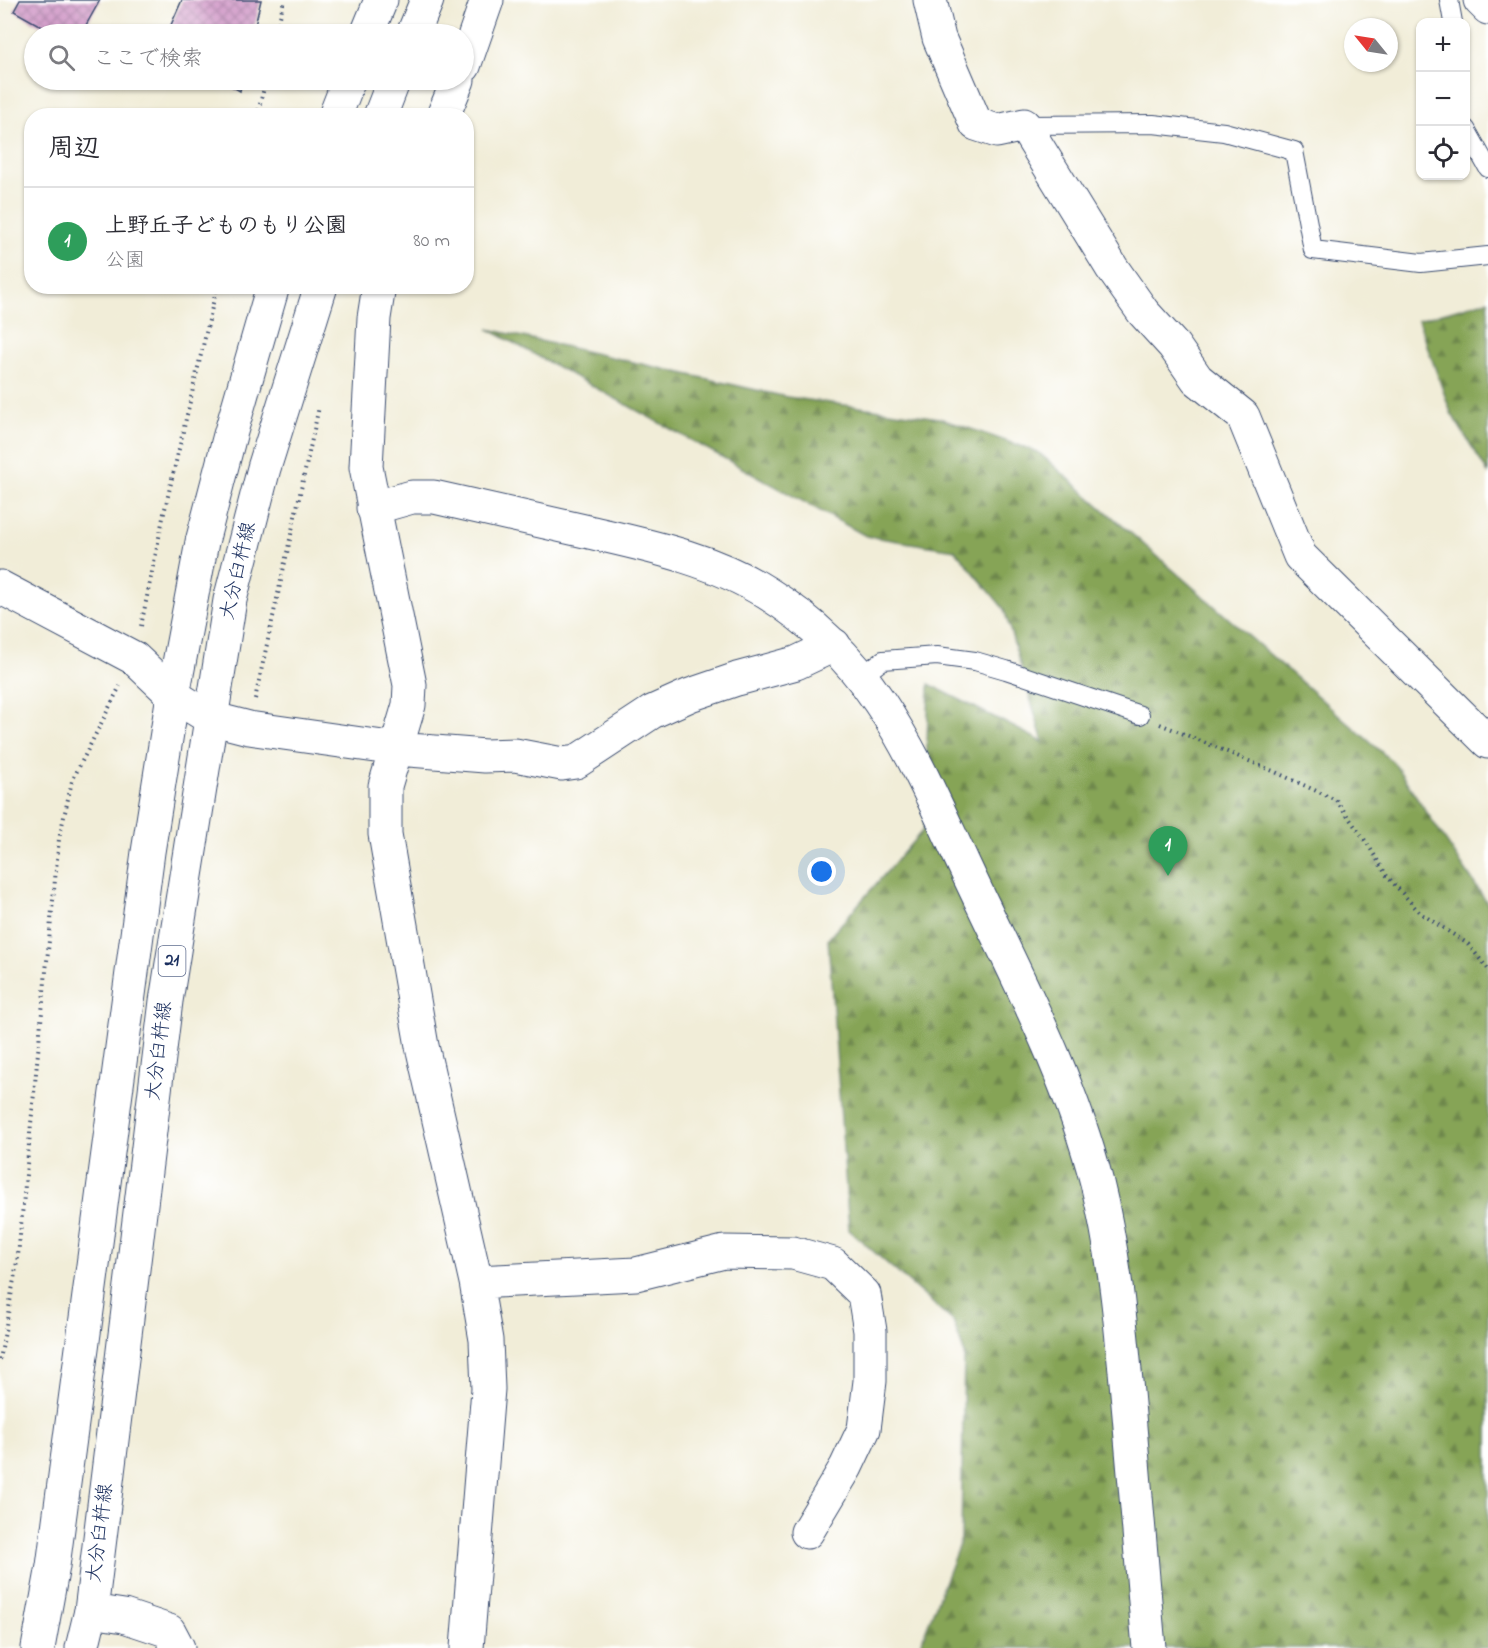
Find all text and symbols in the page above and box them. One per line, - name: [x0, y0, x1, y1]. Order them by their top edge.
- north arrow: [1344, 18, 1398, 72]
- map controls: [1416, 18, 1470, 180]
- button: +: [1416, 18, 1470, 72]
- search box: [24, 24, 474, 90]
- icon: search: [45, 41, 78, 74]
- text: ここで検索: [93, 44, 203, 76]
- button: −: [1416, 72, 1470, 126]
- button: locate: [1416, 126, 1470, 180]
- text: 周辺: [48, 131, 100, 169]
- text: 上野丘子どものもり公園: [105, 211, 347, 243]
- text: 1: [64, 227, 71, 256]
- text: 80 m: [413, 227, 450, 256]
- text: 公園: [105, 247, 145, 276]
- street label: 大分臼杵線: [214, 519, 264, 623]
- pin: 1: [1148, 826, 1188, 876]
- your location: [807, 857, 836, 886]
- road number: 21: [158, 946, 186, 976]
- street label: 大分臼杵線: [140, 1000, 180, 1102]
- street label: 大分臼杵線: [81, 1482, 121, 1584]

